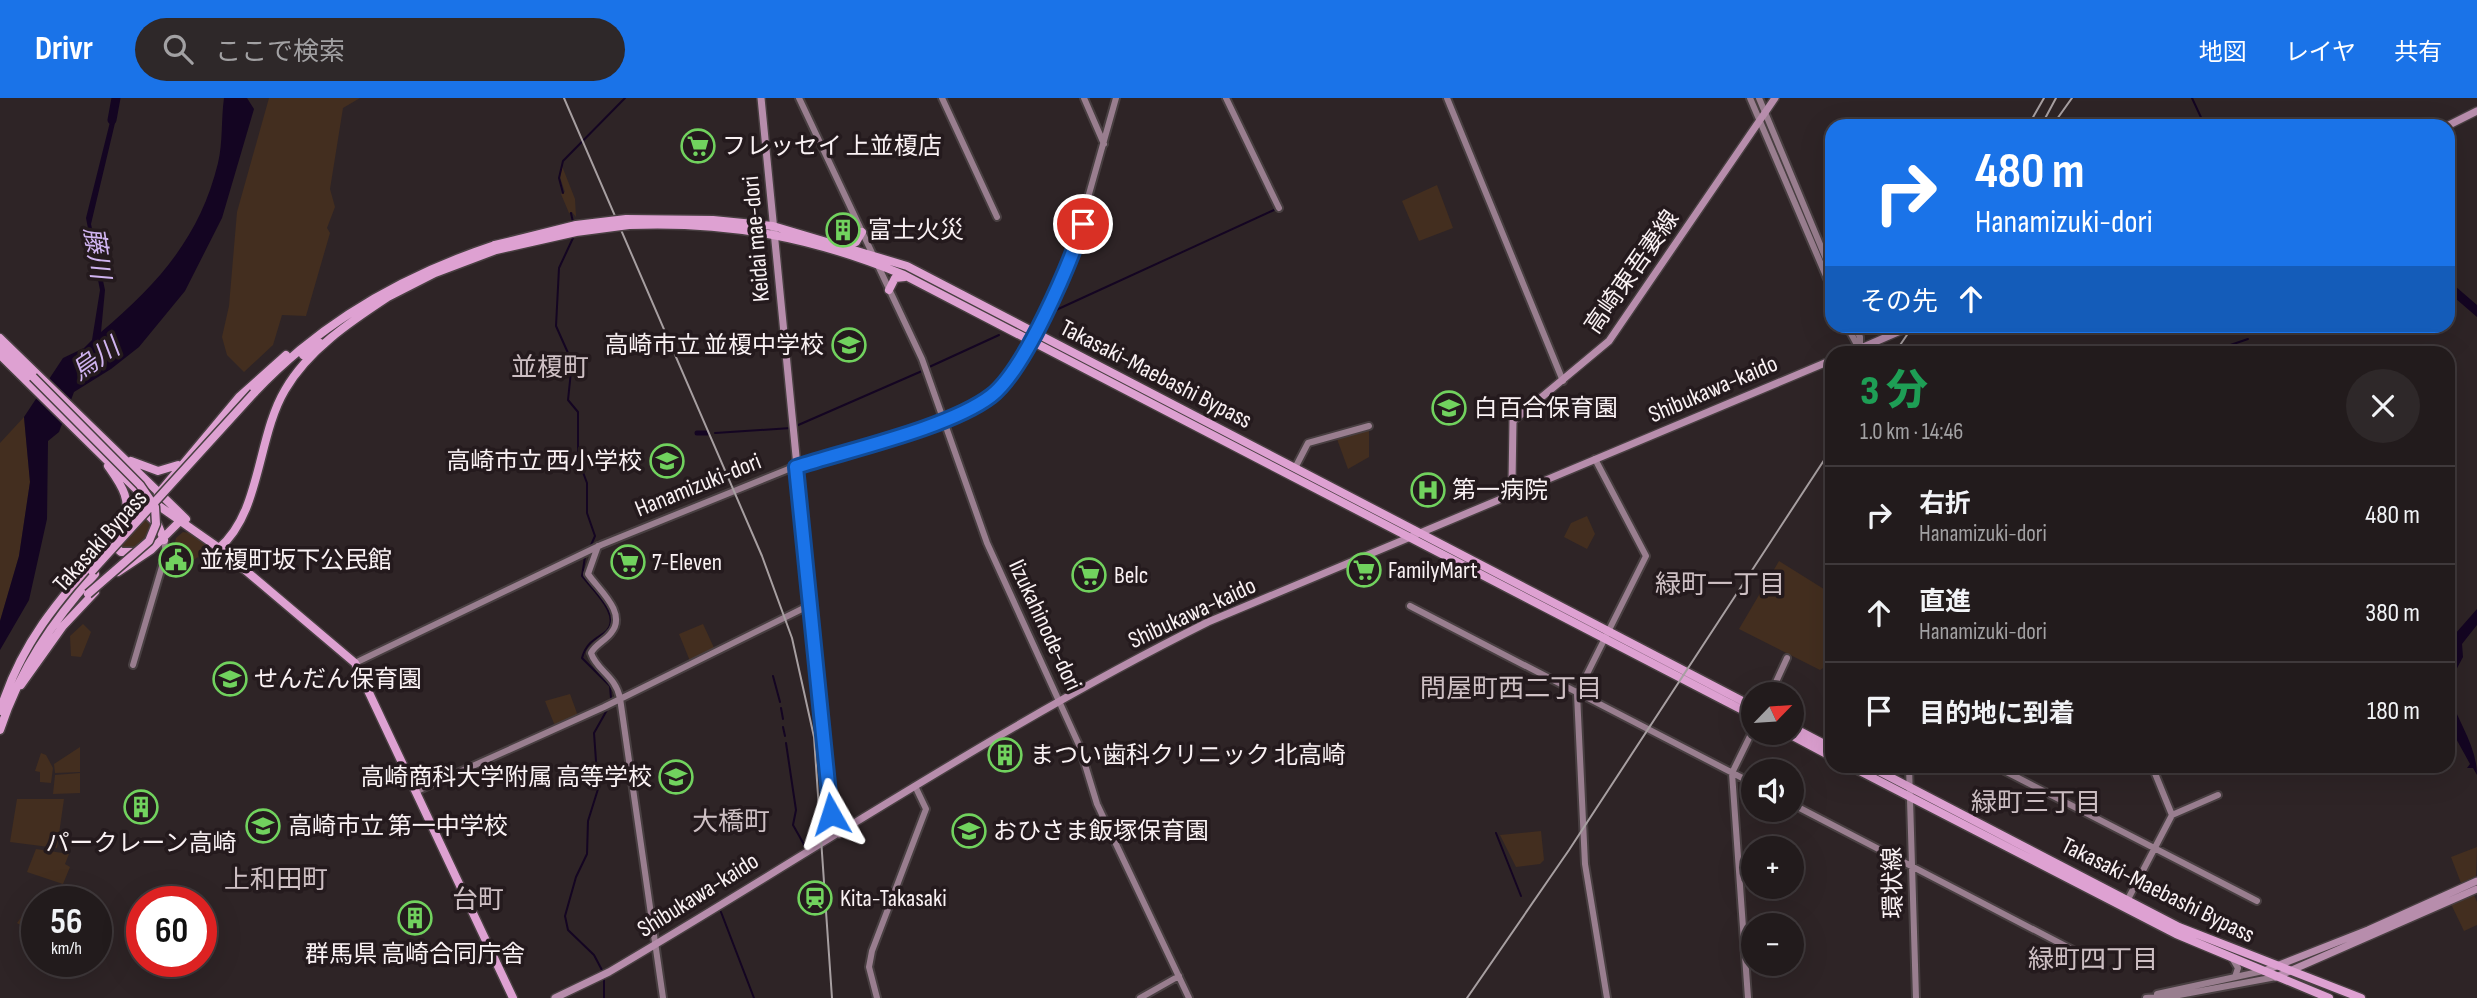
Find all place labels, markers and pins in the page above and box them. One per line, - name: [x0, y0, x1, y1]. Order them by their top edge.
- supermarket icon: フレッセイ 上並榎店: [679, 127, 717, 165]
- place label: フレッセイ 上並榎店: [722, 132, 942, 161]
- pin: [1053, 194, 1113, 254]
- building icon: 富士火災: [824, 211, 862, 249]
- place label: 富士火災: [868, 216, 964, 245]
- school or university icon: 高崎市立 並榎中学校: [830, 326, 868, 364]
- place label: 高崎市立 並榎中学校: [604, 331, 824, 360]
- school or university icon: 白百合保育園: [1430, 389, 1468, 427]
- place label: 白百合保育園: [1474, 394, 1618, 423]
- school or university icon: 高崎市立 西小学校: [648, 442, 686, 480]
- place label: 高崎市立 西小学校: [446, 447, 642, 476]
- hospital icon: 第一病院: [1409, 471, 1447, 509]
- place label: 第一病院: [1452, 476, 1548, 505]
- public building icon: 並榎町坂下公民館: [157, 541, 195, 579]
- supermarket icon: 7-Eleven: [609, 543, 647, 581]
- place label: 並榎町坂下公民館: [200, 546, 392, 575]
- place label: 7-Eleven: [652, 548, 722, 577]
- supermarket icon: FamilyMart: [1345, 551, 1383, 589]
- supermarket icon: Belc: [1070, 556, 1108, 594]
- place label: FamilyMart: [1388, 556, 1478, 585]
- place label: Belc: [1114, 561, 1148, 590]
- school or university icon: せんだん保育園: [211, 660, 249, 698]
- place label: せんだん保育園: [254, 665, 422, 694]
- building icon: まつい歯科クリニック 北高崎: [986, 736, 1024, 774]
- place label: まつい歯科クリニック 北高崎: [1030, 741, 1346, 770]
- school or university icon: 高崎商科大学附属 高等学校: [657, 758, 695, 796]
- place label: 高崎商科大学附属 高等学校: [360, 763, 652, 792]
- building icon: パークレーン高崎: [122, 788, 160, 826]
- school or university icon: 高崎市立 第一中学校: [244, 807, 282, 845]
- place label: 高崎市立 第一中学校: [288, 812, 508, 841]
- school or university icon: おひさま飯塚保育園: [950, 812, 988, 850]
- place label: おひさま飯塚保育園: [993, 817, 1209, 846]
- place label: パークレーン高崎: [46, 829, 236, 858]
- station icon: Kita-Takasaki: [796, 879, 834, 917]
- place label: Kita-Takasaki: [840, 884, 947, 913]
- building icon: 群馬県 高崎合同庁舎: [396, 899, 434, 937]
- place label: 群馬県 高崎合同庁舎: [305, 940, 525, 969]

